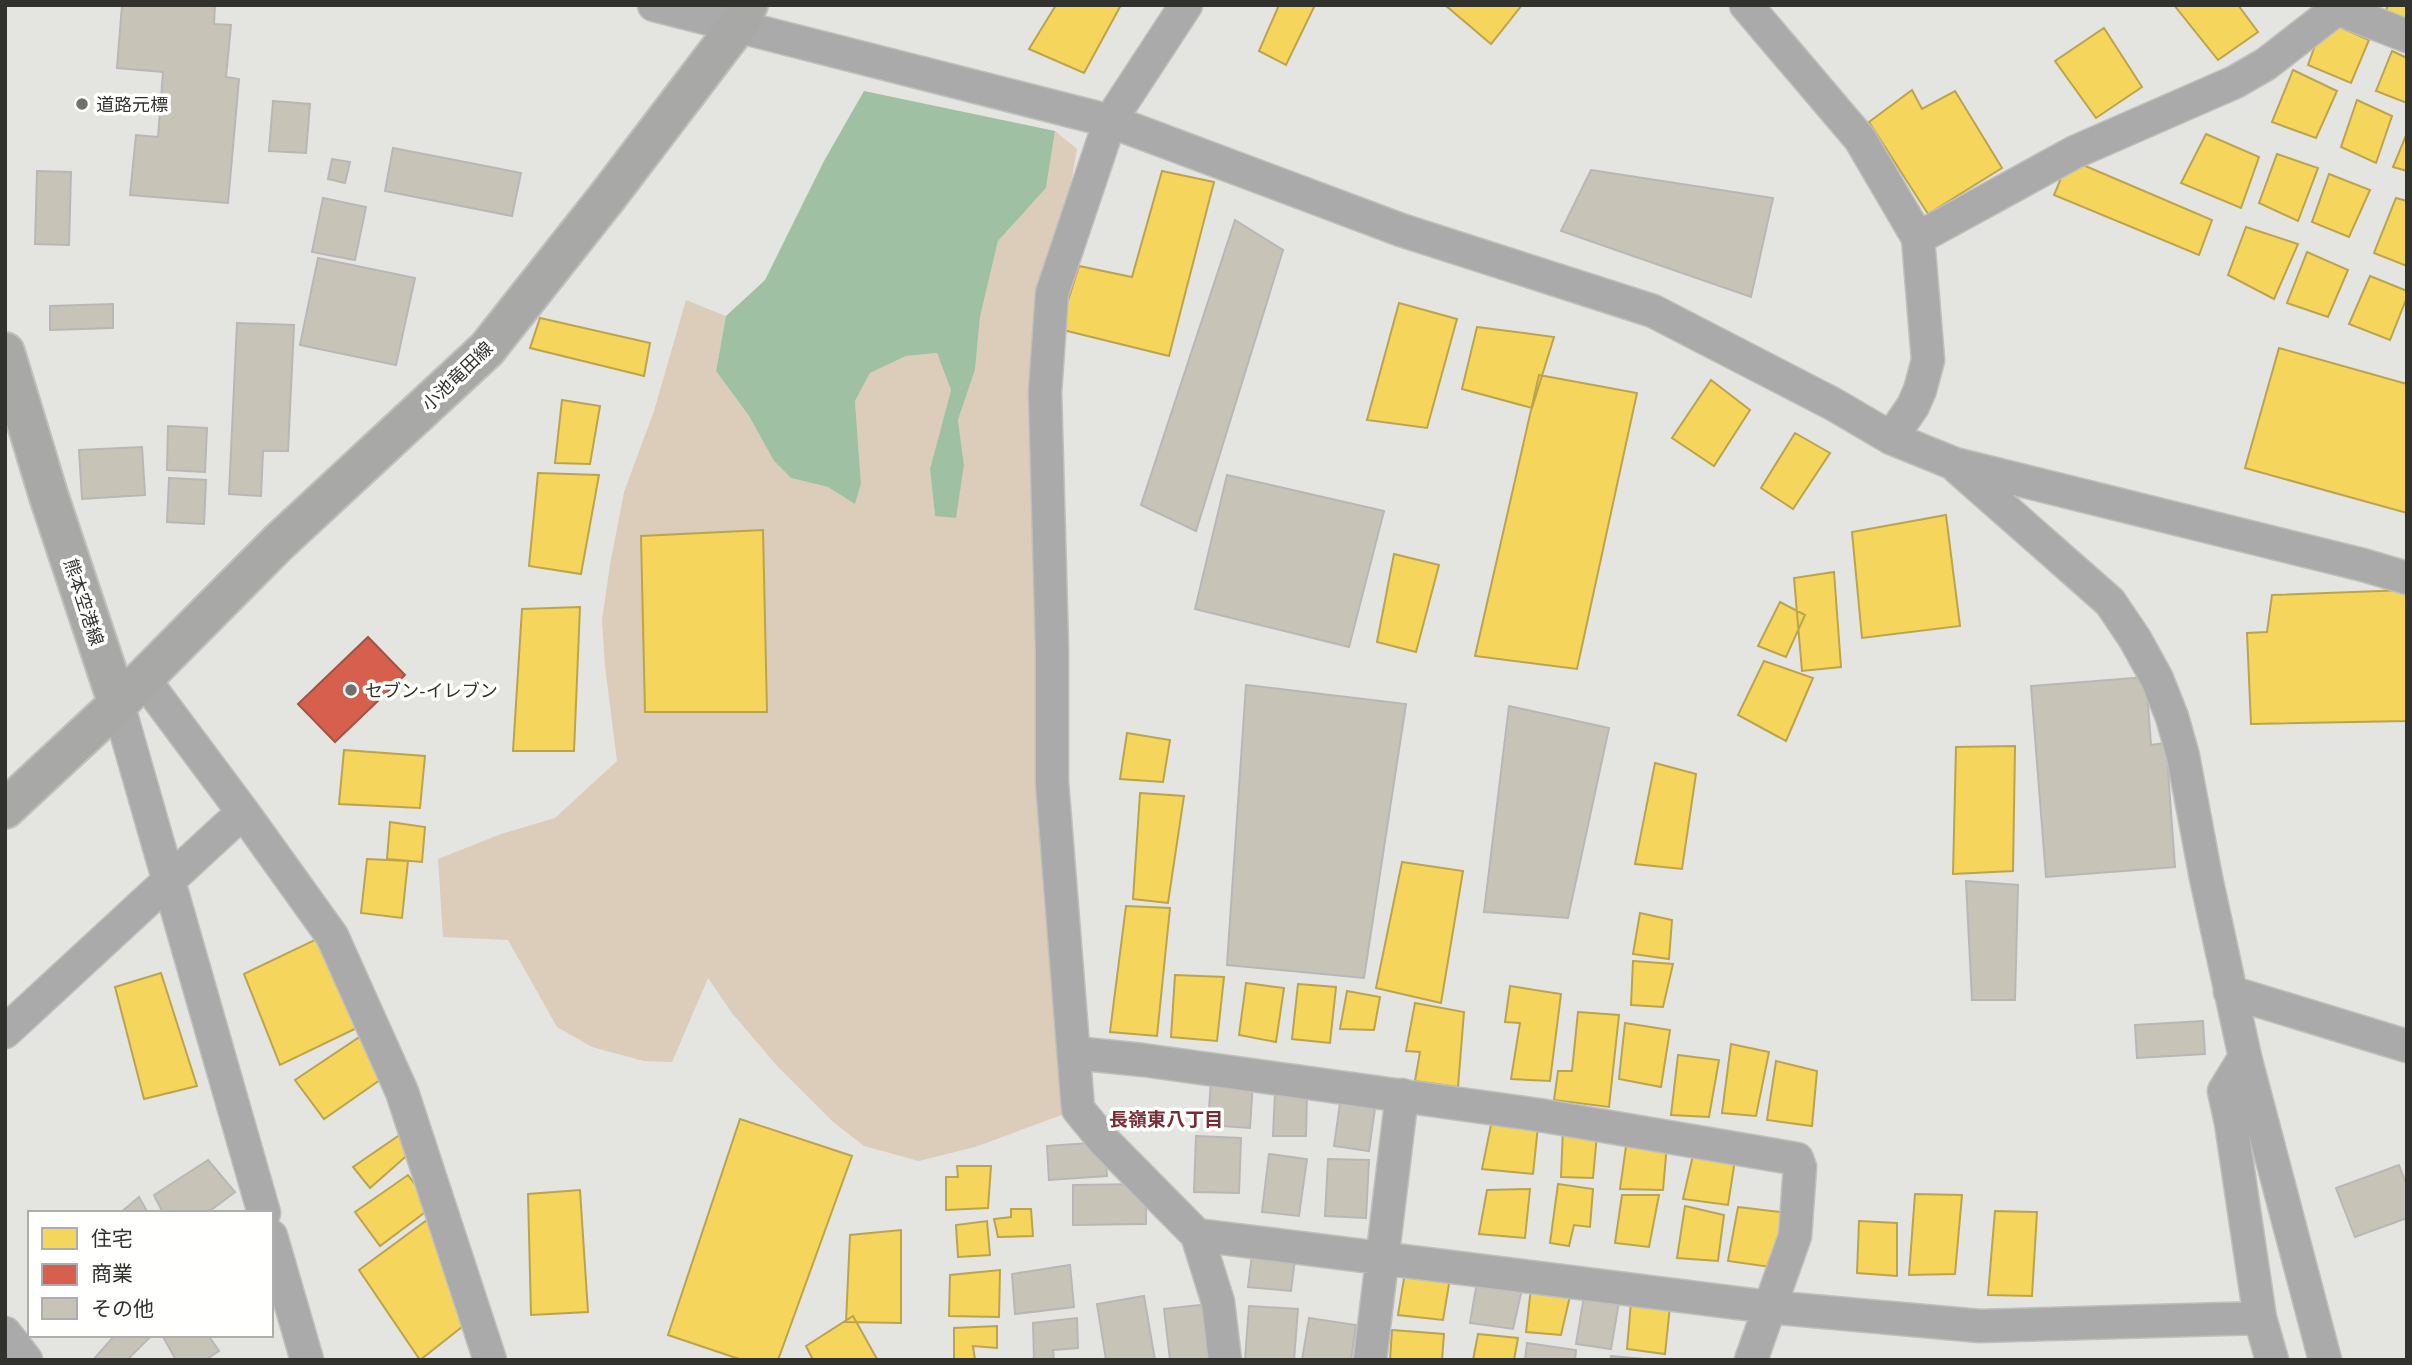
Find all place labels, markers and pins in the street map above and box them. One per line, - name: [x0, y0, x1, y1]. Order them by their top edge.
- place label: 道路元標: [96, 94, 168, 115]
- marker: 道路元標: [74, 96, 90, 112]
- place label: セブン-イレブン: [365, 680, 498, 701]
- marker: セブン-イレブン: [343, 682, 359, 698]

